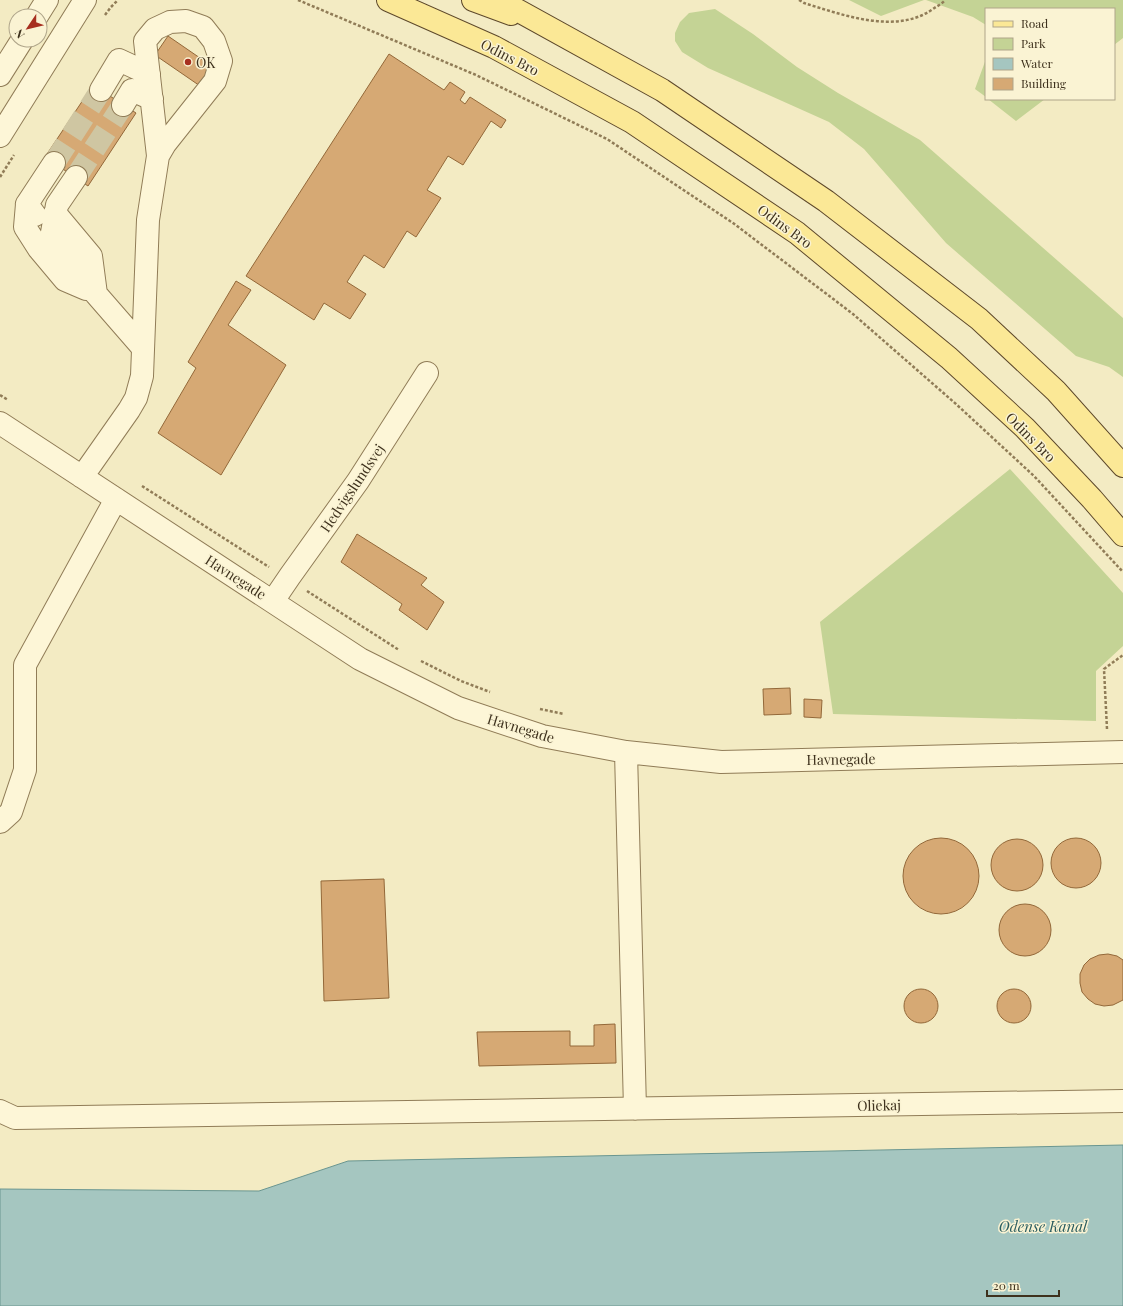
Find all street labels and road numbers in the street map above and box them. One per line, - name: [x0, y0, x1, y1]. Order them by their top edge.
- street label: Odins Bro: [478, 34, 543, 80]
- street label: Odins Bro: [754, 200, 816, 252]
- street label: Odins Bro: [1002, 408, 1060, 466]
- street label: Hedvigslundsvej: [315, 440, 389, 536]
- street label: Havnegade: [202, 550, 270, 604]
- street label: Havnegade: [485, 709, 557, 747]
- street label: Havnegade: [806, 749, 876, 769]
- street label: Oliekaj: [857, 1095, 901, 1115]

